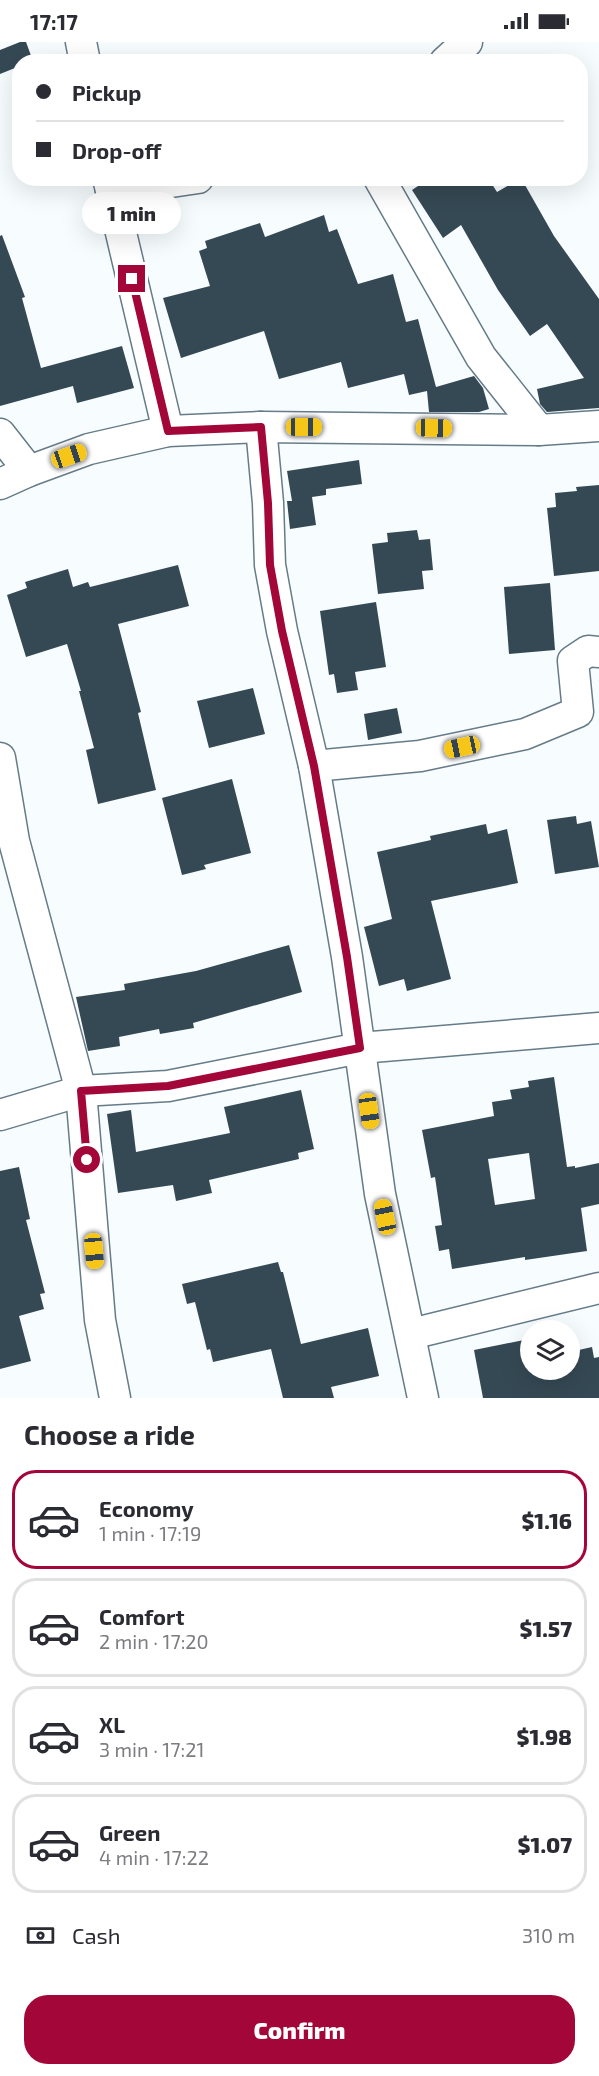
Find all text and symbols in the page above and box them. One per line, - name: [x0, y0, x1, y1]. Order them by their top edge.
- text: 17:17: [30, 8, 78, 34]
- text: Pickup: [72, 79, 141, 105]
- text: Drop-off: [72, 137, 161, 163]
- callout: 1 min: [82, 192, 182, 234]
- text: 1 min: [107, 201, 156, 225]
- route end: [118, 265, 145, 292]
- car: [286, 418, 322, 436]
- car: [416, 419, 452, 437]
- car: [49, 442, 89, 470]
- car: [443, 734, 481, 760]
- car: [358, 1092, 380, 1130]
- route start: [73, 1146, 100, 1173]
- car: [372, 1198, 398, 1236]
- car: [83, 1232, 105, 1270]
- map controls: [520, 1320, 580, 1380]
- button: layers: [520, 1320, 580, 1380]
- text: Choose a ride: [24, 1418, 195, 1450]
- icon: car: [27, 1493, 81, 1547]
- text: Economy: [99, 1495, 194, 1521]
- text: $1.16: [521, 1507, 572, 1533]
- text: 1 min · 17:19: [99, 1521, 201, 1545]
- icon: car: [27, 1601, 81, 1655]
- text: Comfort: [99, 1603, 184, 1629]
- text: $1.57: [519, 1615, 572, 1641]
- text: 2 min · 17:20: [99, 1629, 209, 1653]
- icon: car: [27, 1709, 81, 1763]
- text: XL: [99, 1711, 125, 1737]
- text: $1.98: [516, 1723, 572, 1749]
- text: 3 min · 17:21: [99, 1737, 204, 1761]
- icon: car: [27, 1817, 81, 1871]
- text: Green: [99, 1819, 161, 1845]
- text: $1.07: [518, 1831, 572, 1857]
- text: 4 min · 17:22: [99, 1845, 209, 1869]
- icon: cash: [24, 1919, 57, 1952]
- text: Cash: [72, 1922, 121, 1948]
- text: 310 m: [522, 1923, 575, 1947]
- button: Confirm: [24, 1995, 575, 2064]

